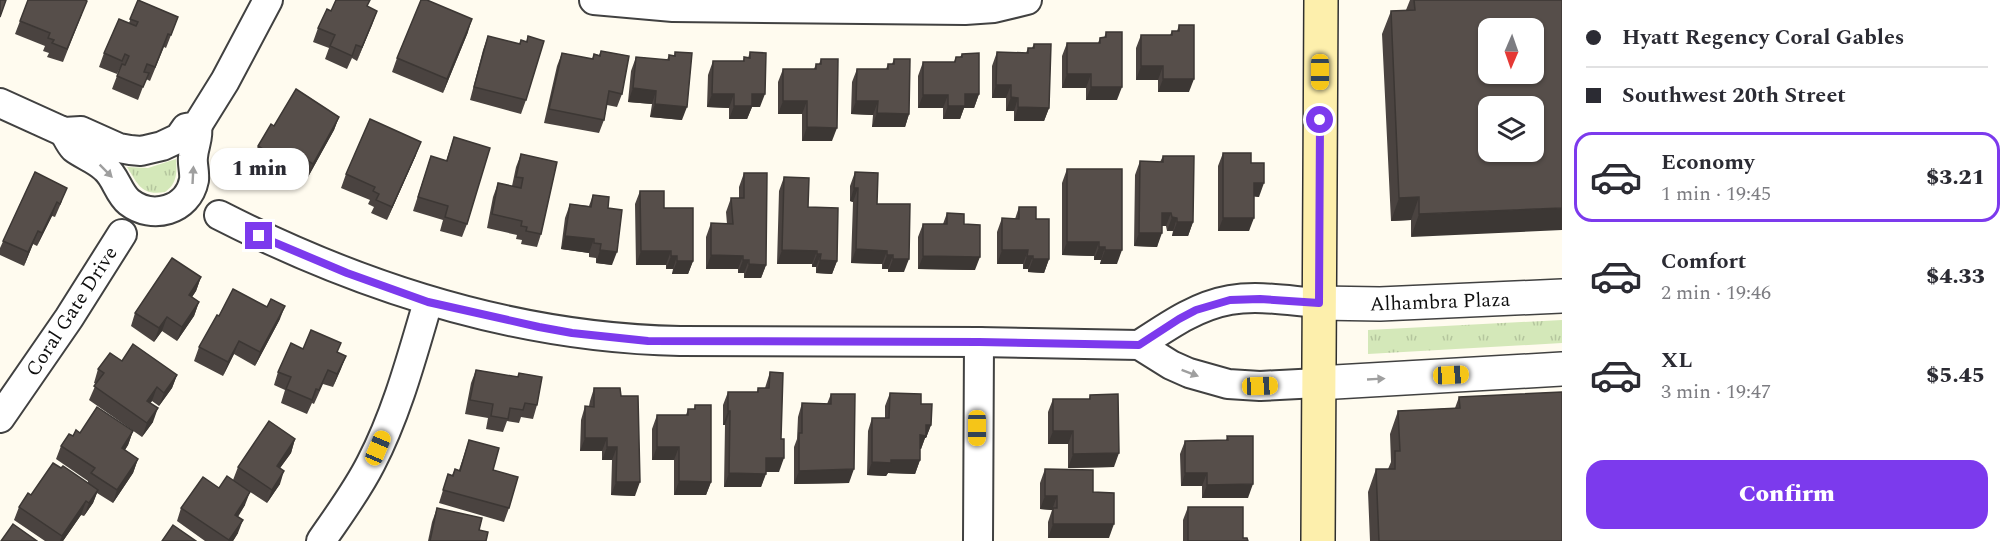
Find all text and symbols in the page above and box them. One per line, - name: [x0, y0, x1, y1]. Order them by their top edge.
- north arrow: [1478, 18, 1544, 84]
- map controls: [1478, 18, 1544, 162]
- text: Hyatt Regency Coral Gables: [1622, 21, 1904, 54]
- car: [1311, 54, 1329, 90]
- text: Southwest 20th Street: [1622, 79, 1846, 112]
- button: layers: [1478, 96, 1544, 162]
- route start: [1306, 106, 1333, 133]
- text: Economy: [1661, 146, 1754, 179]
- callout: 1 min: [210, 149, 308, 191]
- icon: car: [1589, 150, 1643, 204]
- text: 1 min: [232, 154, 287, 184]
- text: $3.21: [1926, 161, 1985, 194]
- one-way arrow: [99, 163, 113, 177]
- one-way arrow: [188, 165, 197, 184]
- text: 1 min · 19:45: [1661, 179, 1771, 209]
- route end: [245, 222, 272, 249]
- street label: Coral Gate Drive: [18, 241, 125, 383]
- text: Comfort: [1661, 245, 1746, 278]
- icon: car: [1589, 249, 1643, 303]
- text: $4.33: [1926, 260, 1985, 293]
- text: 2 min · 19:46: [1661, 278, 1771, 308]
- street label: Alhambra Plaza: [1369, 285, 1511, 319]
- text: XL: [1661, 344, 1692, 377]
- icon: car: [1589, 348, 1643, 402]
- text: $5.45: [1926, 359, 1985, 392]
- car: [1433, 365, 1469, 385]
- one-way arrow: [1181, 369, 1199, 378]
- one-way arrow: [1367, 374, 1386, 383]
- car: [1242, 376, 1278, 396]
- text: 3 min · 19:47: [1661, 377, 1771, 407]
- car: [968, 410, 986, 446]
- car: [363, 428, 393, 468]
- button: Confirm: [1586, 460, 1988, 529]

